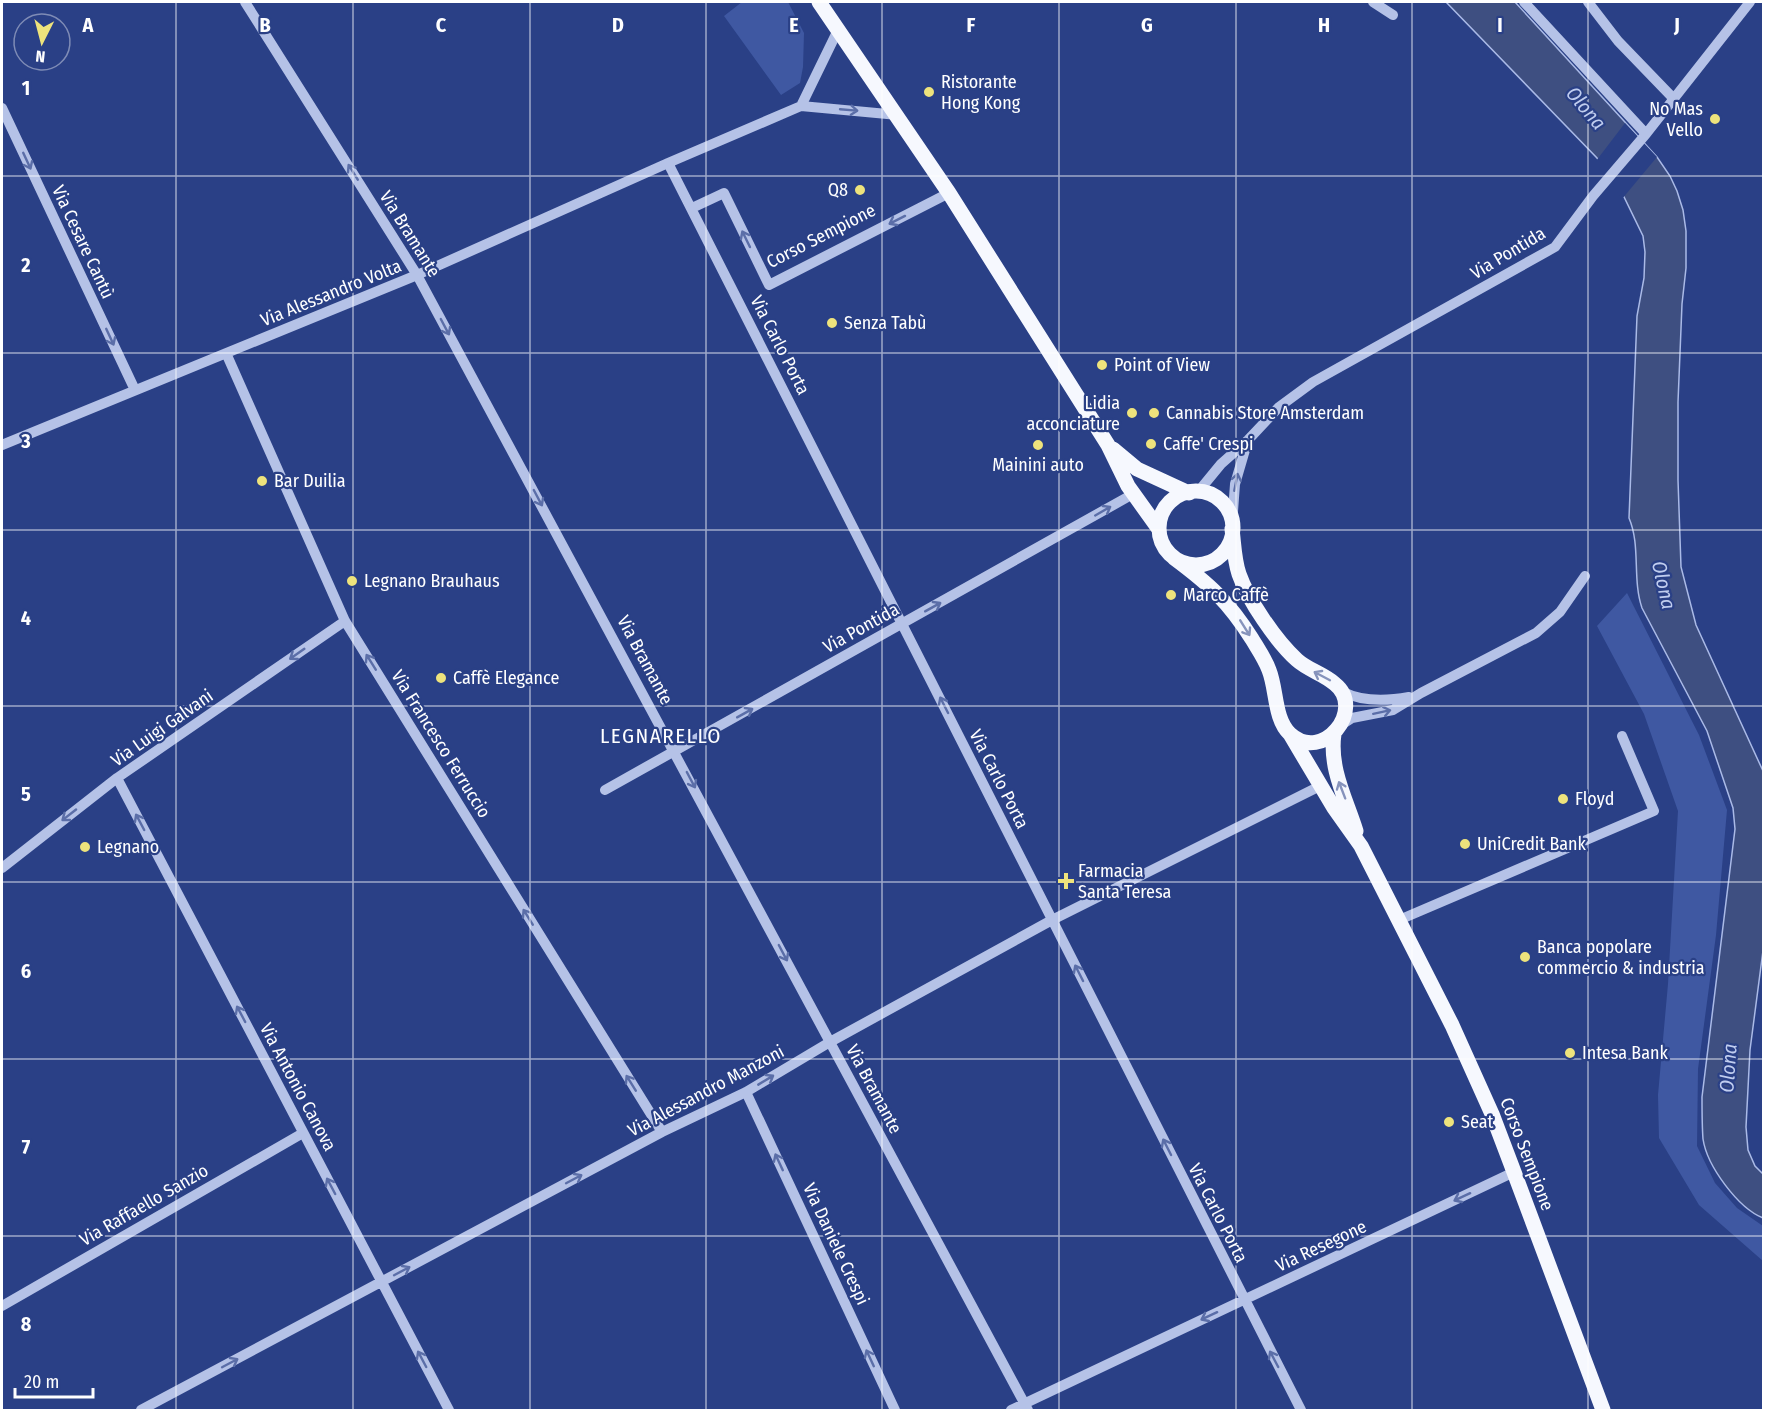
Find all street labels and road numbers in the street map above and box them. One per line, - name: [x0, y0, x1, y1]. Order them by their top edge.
- street label: Via Cesare Cantù: [47, 182, 119, 302]
- street label: Via Bramante: [375, 187, 445, 281]
- street label: Corso Sempione: [763, 199, 879, 273]
- street label: Via Pontida: [1467, 222, 1550, 284]
- street label: Via Alessandro Volta: [257, 255, 405, 331]
- street label: Via Carlo Porta: [746, 292, 814, 398]
- street label: Via Pontida: [819, 598, 903, 658]
- street label: Via Bramante: [612, 612, 678, 708]
- street label: Via Francesco Ferruccio: [387, 666, 495, 822]
- street label: Via Luigi Galvani: [107, 685, 217, 771]
- street label: Via Carlo Porta: [965, 726, 1033, 832]
- street label: Via Antonio Canova: [255, 1019, 341, 1155]
- street label: Via Alessandro Manzoni: [624, 1040, 788, 1142]
- street label: Via Bramante: [841, 1041, 907, 1137]
- street label: Corso Sempione: [1495, 1094, 1559, 1214]
- street label: Via Raffaello Sanzio: [76, 1159, 212, 1251]
- street label: Via Carlo Porta: [1184, 1160, 1252, 1266]
- street label: Via Daniele Crespi: [798, 1180, 874, 1308]
- street label: Via Resegone: [1272, 1215, 1370, 1277]

